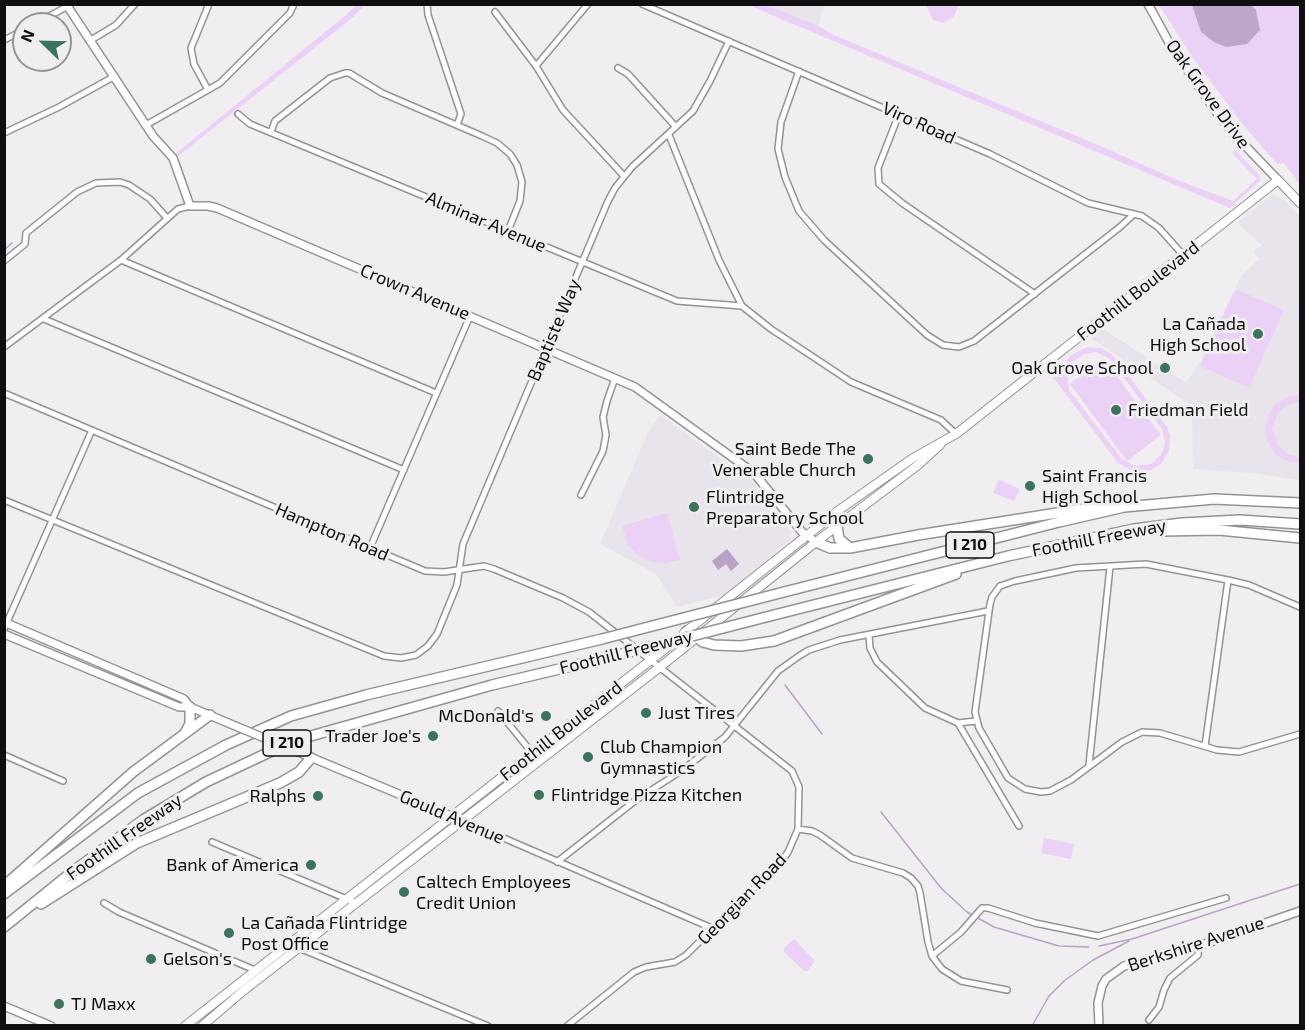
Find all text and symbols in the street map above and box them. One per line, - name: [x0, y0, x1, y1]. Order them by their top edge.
- north arrow: [12, 12, 72, 72]
- text: N: [16, 27, 38, 45]
- street label: Oak Grove Drive: [1161, 35, 1255, 153]
- street label: Viro Road: [879, 97, 959, 149]
- street label: Alminar Avenue: [423, 187, 549, 257]
- street label: Foothill Boulevard: [1072, 236, 1204, 346]
- street label: Crown Avenue: [357, 259, 473, 325]
- street label: Baptiste Way: [523, 276, 585, 384]
- place label: La Cañada High School: [1150, 313, 1246, 356]
- marker: La Cañada High School: [1251, 327, 1265, 341]
- place label: Oak Grove School: [1011, 357, 1153, 379]
- marker: Oak Grove School: [1158, 361, 1172, 375]
- place label: Friedman Field: [1128, 399, 1249, 421]
- marker: Friedman Field: [1109, 403, 1123, 417]
- place label: Saint Bede The Venerable Church: [712, 438, 856, 480]
- marker: Saint Bede The Venerable Church: [861, 452, 875, 466]
- place label: Saint Francis High School: [1042, 465, 1147, 508]
- marker: Saint Francis High School: [1023, 479, 1037, 493]
- place label: Flintridge Preparatory School: [706, 486, 864, 528]
- street label: Hampton Road: [272, 498, 392, 566]
- marker: Flintridge Preparatory School: [687, 500, 701, 514]
- street label: Foothill Freeway: [1030, 514, 1168, 562]
- road number: I 210: [946, 532, 994, 558]
- street label: Foothill Freeway: [557, 625, 695, 679]
- street label: Foothill Boulevard: [495, 676, 627, 786]
- place label: Just Tires: [658, 702, 735, 724]
- place label: McDonald's: [438, 705, 534, 727]
- marker: Just Tires: [639, 706, 653, 720]
- marker: McDonald's: [539, 709, 553, 723]
- place label: Trader Joe's: [325, 725, 421, 747]
- marker: Trader Joe's: [426, 729, 440, 743]
- road number: I 210: [263, 730, 311, 756]
- place label: Club Champion Gymnastics: [600, 736, 722, 778]
- marker: Club Champion Gymnastics: [581, 750, 595, 764]
- place label: Flintridge Pizza Kitchen: [551, 784, 742, 806]
- place label: Ralphs: [250, 785, 306, 807]
- street label: Gould Avenue: [396, 785, 508, 849]
- marker: Flintridge Pizza Kitchen: [532, 788, 546, 802]
- street label: Foothill Freeway: [62, 789, 186, 885]
- marker: Ralphs: [311, 789, 325, 803]
- street label: Georgian Road: [693, 849, 791, 949]
- place label: Bank of America: [166, 854, 299, 876]
- marker: Bank of America: [304, 858, 318, 872]
- place label: Caltech Employees Credit Union: [416, 871, 571, 914]
- marker: Caltech Employees Credit Union: [397, 885, 411, 899]
- place label: La Cañada Flintridge Post Office: [241, 912, 407, 954]
- street label: Berkshire Avenue: [1125, 912, 1267, 976]
- marker: La Cañada Flintridge Post Office: [222, 926, 236, 940]
- place label: Gelson's: [163, 948, 232, 970]
- marker: Gelson's: [144, 952, 158, 966]
- place label: TJ Maxx: [71, 993, 136, 1015]
- marker: TJ Maxx: [52, 997, 66, 1011]

